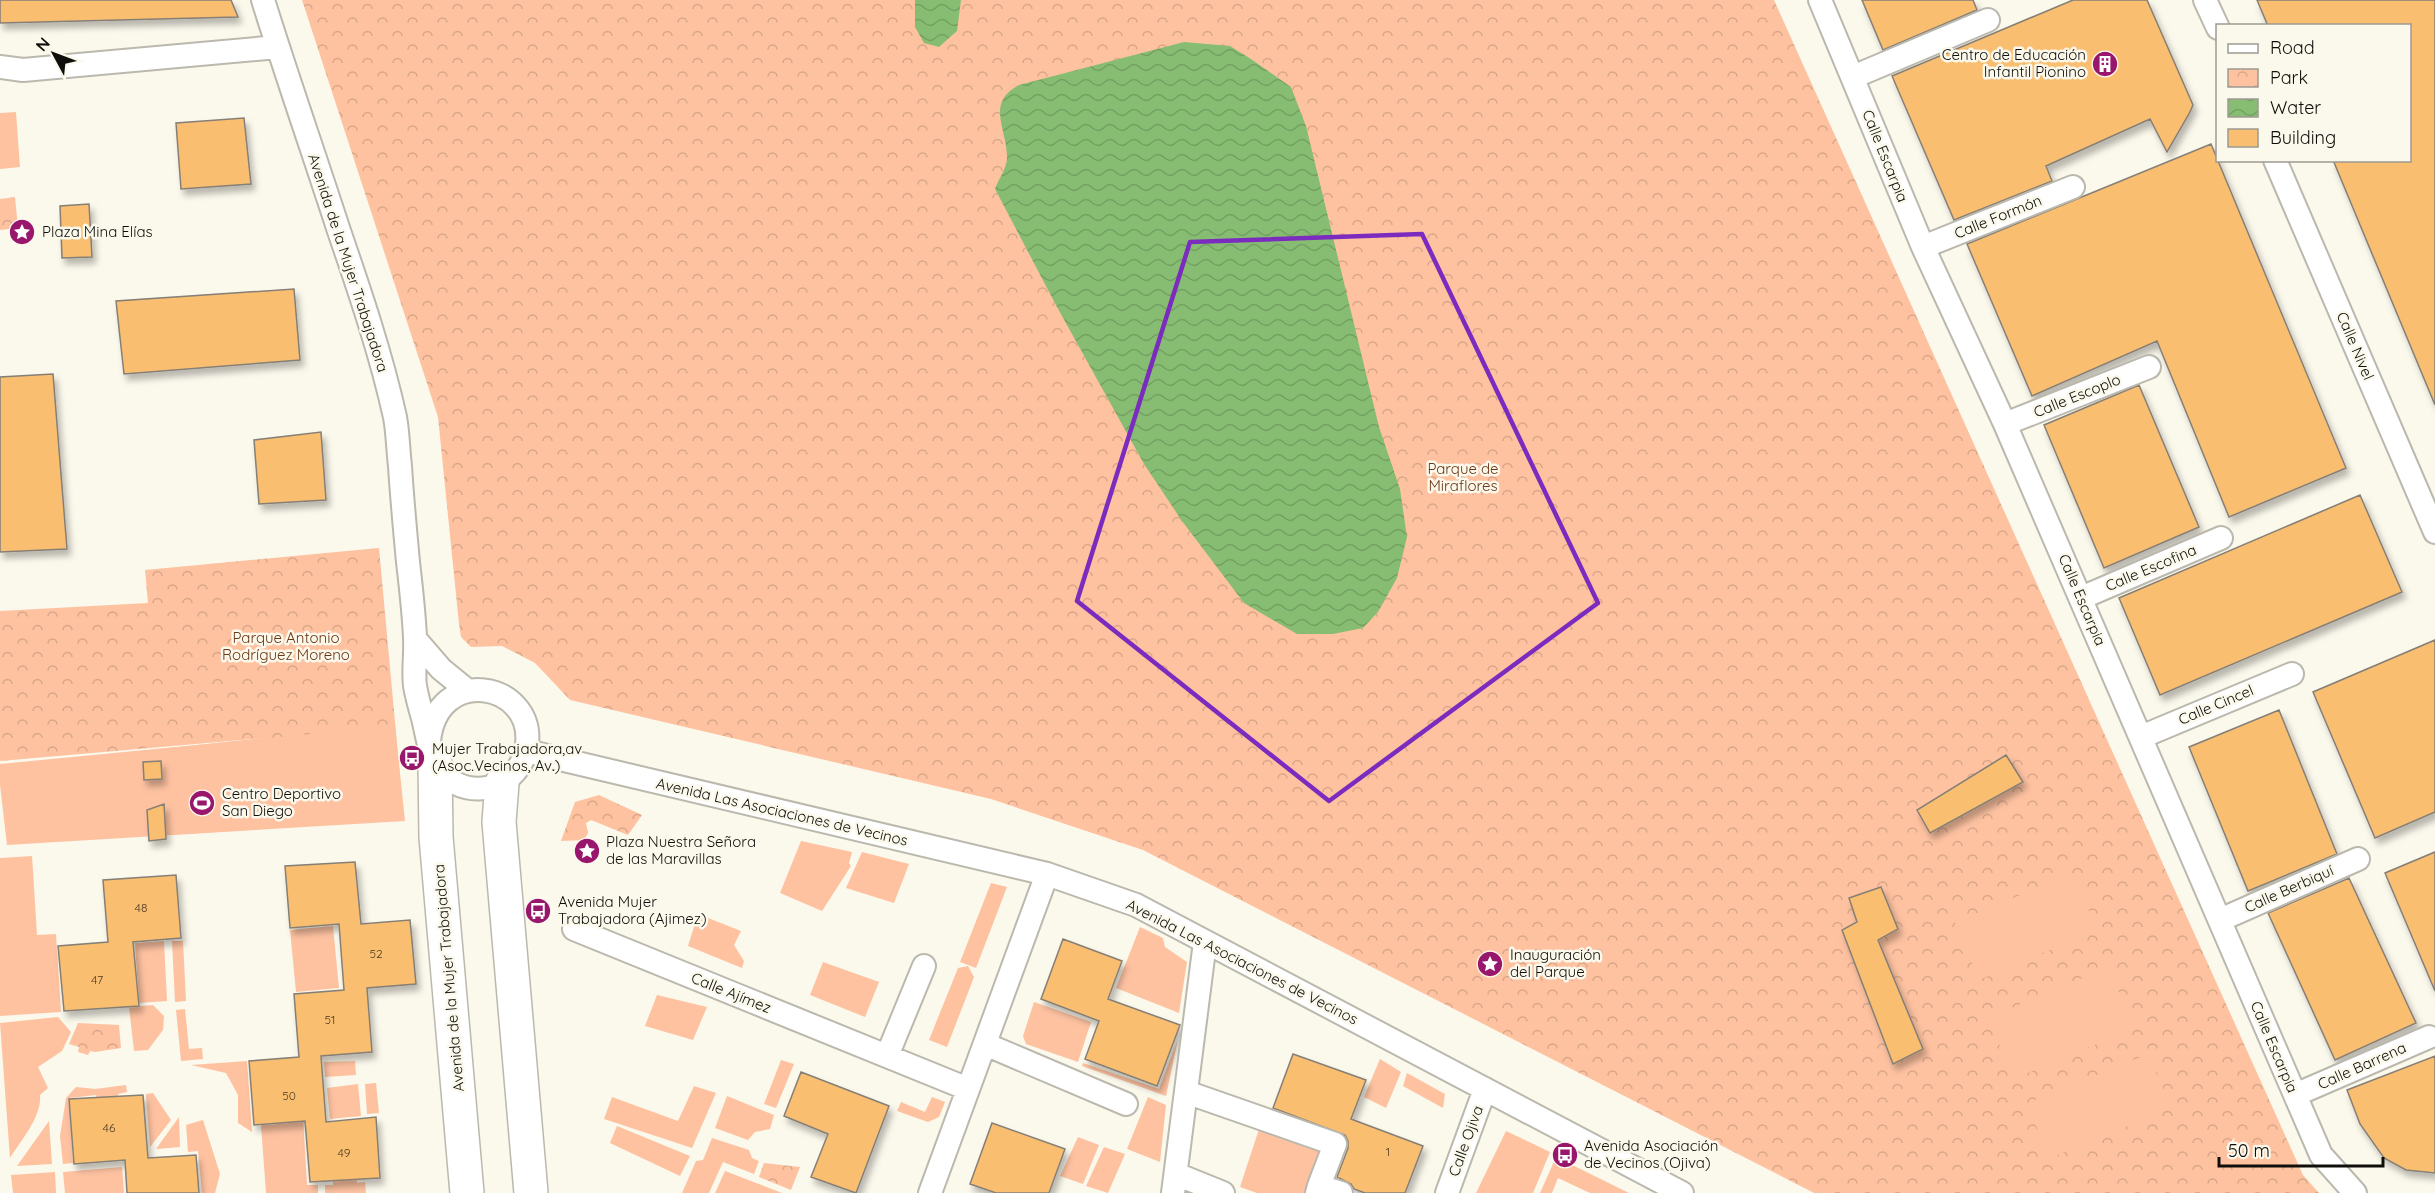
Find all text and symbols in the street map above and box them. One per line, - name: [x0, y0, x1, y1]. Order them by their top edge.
- north arrow: [24, 24, 84, 84]
- legend: [2216, 24, 2411, 162]
- text: N: [31, 33, 54, 55]
- text: Road: [2270, 36, 2315, 59]
- place label: Centro de Educación Infantil Pionino: [1942, 45, 2086, 81]
- building icon: Centro de Educación Infantil Pionino: [2090, 49, 2120, 79]
- text: Park: [2270, 66, 2308, 89]
- text: Water: [2270, 96, 2321, 119]
- street label: Calle Escarpia: [1858, 107, 1913, 205]
- text: Building: [2270, 126, 2336, 149]
- street label: Avenida de la Mujer Trabajadora: [304, 151, 393, 374]
- street label: Calle Formón: [1951, 190, 2044, 243]
- place icon: Plaza Mina Elías: [7, 217, 37, 247]
- place label: Plaza Mina Elías: [42, 222, 153, 241]
- street label: Calle Nivel: [2333, 309, 2378, 383]
- street label: Calle Escoplo: [2031, 369, 2123, 422]
- park label: Parque de Miraflores: [1427, 459, 1499, 495]
- street label: Calle Escofina: [2102, 540, 2199, 595]
- street label: Calle Escarpia: [2055, 551, 2110, 649]
- park label: Parque Antonio Rodríguez Moreno: [222, 628, 350, 664]
- street label: Calle Cincel: [2175, 680, 2256, 729]
- place label: Mujer Trabajadora,av (Asoc.Vecinos, Av.): [432, 739, 582, 775]
- bus stop icon: Mujer Trabajadora,av (Asoc.Vecinos, Av.): [397, 743, 427, 773]
- street label: Avenida Las Asociaciones de Vecinos: [654, 773, 910, 850]
- place label: Centro Deportivo San Diego: [222, 784, 341, 820]
- sports icon: Centro Deportivo San Diego: [187, 788, 217, 818]
- place label: Plaza Nuestra Señora de las Maravillas: [606, 832, 756, 868]
- place icon: Plaza Nuestra Señora de las Maravillas: [572, 836, 602, 866]
- street label: Calle Berbiquí: [2241, 860, 2337, 917]
- street label: Avenida de la Mujer Trabajadora: [429, 863, 468, 1093]
- place label: Avenida Mujer Trabajadora (Ajimez): [558, 892, 707, 928]
- street label: Avenida Las Asociaciones de Vecinos: [1123, 895, 1361, 1029]
- bus stop icon: Avenida Mujer Trabajadora (Ajimez): [523, 896, 553, 926]
- house number: 48: [135, 900, 147, 915]
- place label: Inauguración del Parque: [1510, 945, 1601, 981]
- house number: 52: [369, 946, 383, 961]
- place icon: Inauguración del Parque: [1475, 949, 1505, 979]
- street label: Calle Ajímez: [688, 968, 774, 1017]
- house number: 47: [91, 972, 103, 987]
- street label: Calle Escarpia: [2247, 998, 2302, 1096]
- house number: 51: [325, 1012, 335, 1027]
- street label: Calle Barrena: [2315, 1038, 2409, 1093]
- house number: 50: [282, 1088, 296, 1103]
- street label: Calle Ojiva: [1444, 1103, 1487, 1179]
- house number: 46: [103, 1120, 116, 1135]
- scale bar: [2219, 1130, 2382, 1168]
- place label: Avenida Asociación de Vecinos (Ojiva): [1584, 1136, 1718, 1172]
- text: 50 m: [2228, 1139, 2270, 1162]
- bus stop icon: Avenida Asociación de Vecinos (Ojiva): [1550, 1140, 1580, 1170]
- house number: 1: [1386, 1144, 1390, 1159]
- house number: 49: [338, 1145, 351, 1160]

